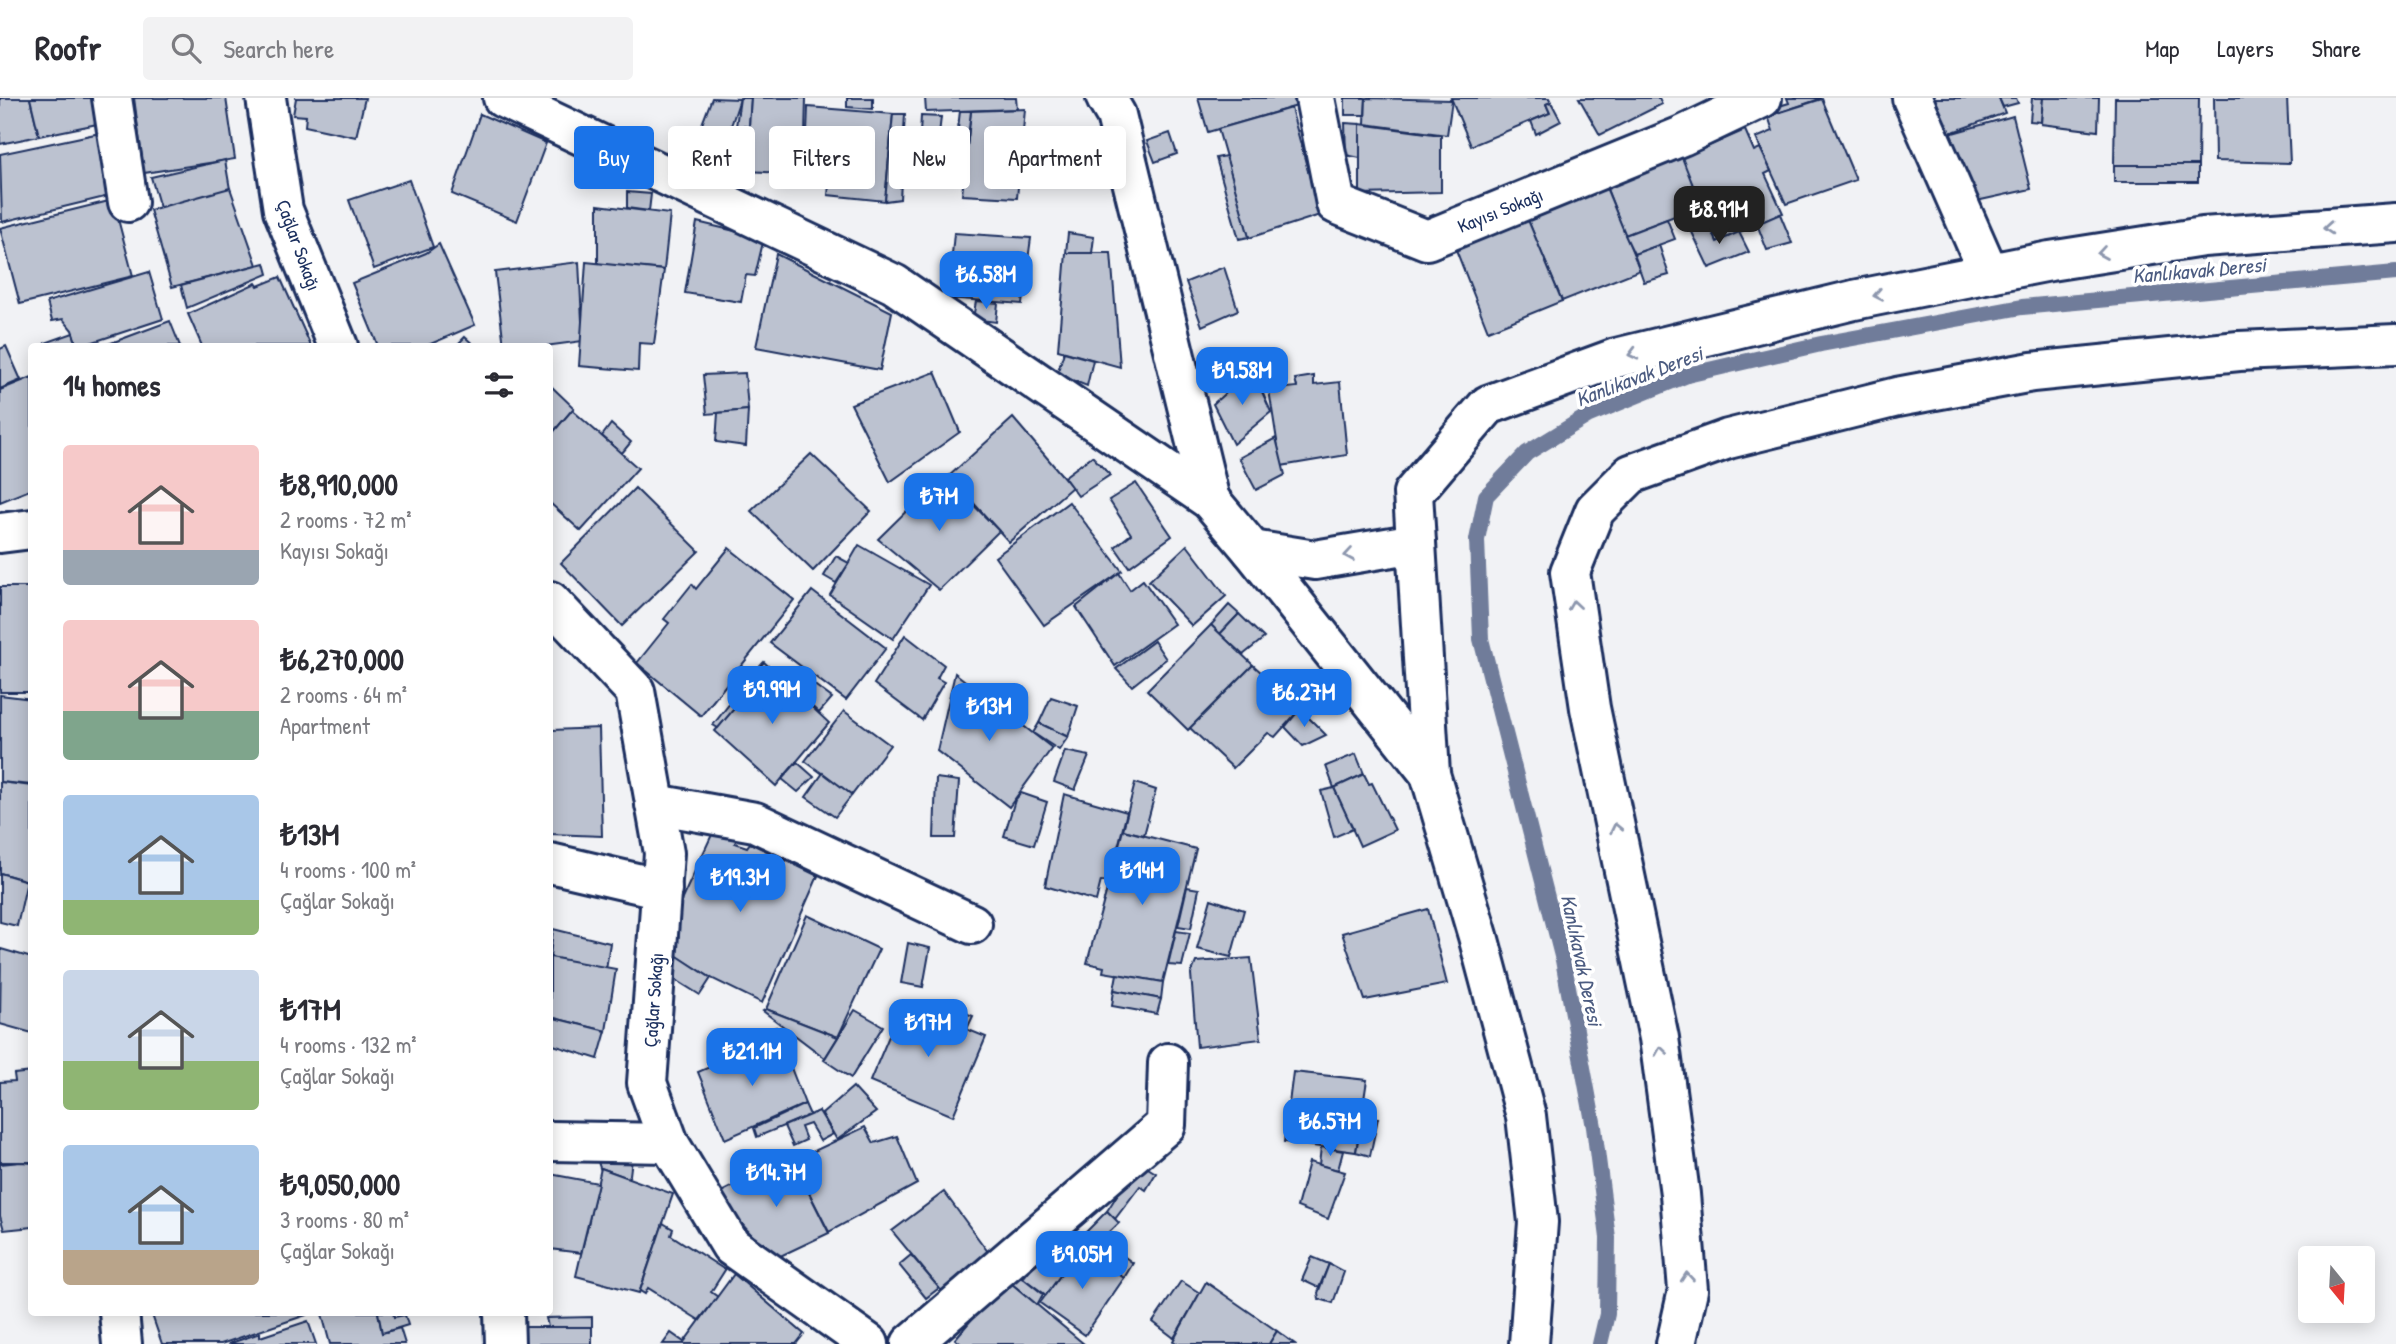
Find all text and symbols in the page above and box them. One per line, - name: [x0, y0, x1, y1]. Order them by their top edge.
- search box: [143, 17, 633, 80]
- text: Roofr: [35, 26, 101, 70]
- icon: search: [167, 29, 205, 67]
- text: Search here: [223, 31, 334, 66]
- text: Map: [2145, 32, 2179, 64]
- text: Layers: [2217, 32, 2274, 64]
- text: Share: [2312, 32, 2361, 64]
- chip: Buy: [574, 126, 654, 189]
- chip: Rent: [668, 126, 755, 189]
- chip: Filters: [769, 126, 875, 189]
- chip: New: [889, 126, 970, 189]
- chip: Apartment: [984, 126, 1126, 189]
- street label: Kayısı Sokağı: [1453, 181, 1547, 239]
- pin: ₺8.91M: [1662, 186, 1776, 246]
- text: ₺8.91M: [1690, 193, 1748, 224]
- street label: Çağlar Sokağı: [271, 196, 327, 294]
- one-way arrow: [2322, 220, 2333, 235]
- one-way arrow: [2096, 245, 2108, 260]
- water label: Kanlıkavak Deresi: [2131, 250, 2269, 290]
- pin: ₺6.58M: [929, 252, 1043, 311]
- text: ₺6.58M: [956, 258, 1016, 289]
- one-way arrow: [1872, 286, 1884, 301]
- water label: Kanlıkavak Deresi: [1571, 338, 1709, 413]
- one-way arrow: [1628, 346, 1640, 360]
- pin: ₺9.58M: [1185, 348, 1299, 407]
- text: ₺9.58M: [1212, 354, 1272, 385]
- text: 14 homes: [63, 365, 161, 405]
- icon: filters: [480, 366, 518, 404]
- text: ₺8,910,000: [280, 464, 398, 504]
- icon: home: [119, 473, 203, 557]
- pin: ₺7M: [905, 474, 973, 533]
- text: ₺7M: [920, 480, 958, 511]
- text: 2 rooms · 72 m²: [280, 504, 412, 535]
- text: Kayısı Sokağı: [280, 535, 389, 566]
- one-way arrow: [1343, 547, 1355, 562]
- one-way arrow: [1567, 599, 1582, 611]
- text: ₺6,270,000: [280, 639, 404, 679]
- icon: home: [119, 648, 203, 732]
- pin: ₺9.99M: [715, 666, 829, 726]
- pin: ₺6.27M: [1247, 670, 1361, 729]
- text: ₺9.99M: [743, 673, 801, 704]
- text: ₺6.27M: [1272, 676, 1336, 707]
- text: 2 rooms · 64 m²: [280, 679, 407, 710]
- pin: ₺13M: [948, 684, 1030, 743]
- text: ₺13M: [966, 690, 1012, 721]
- text: Apartment: [280, 710, 370, 741]
- text: ₺13M: [280, 814, 339, 854]
- one-way arrow: [1609, 822, 1624, 834]
- icon: home: [119, 823, 203, 907]
- pin: ₺14M: [1101, 848, 1183, 907]
- text: 4 rooms · 100 m²: [280, 854, 416, 885]
- pin: ₺19.3M: [683, 854, 797, 914]
- text: ₺14M: [1120, 854, 1164, 885]
- text: ₺19.3M: [711, 861, 769, 892]
- text: Çağlar Sokağı: [280, 885, 395, 916]
- water label: Kanlıkavak Deresi: [1554, 892, 1611, 1031]
- street label: Çağlar Sokağı: [637, 952, 669, 1048]
- text: ₺17M: [280, 989, 341, 1029]
- icon: home: [119, 998, 203, 1082]
- pin: ₺17M: [887, 1000, 969, 1059]
- text: ₺17M: [905, 1006, 951, 1037]
- pin: ₺21.1M: [695, 1028, 809, 1088]
- text: 4 rooms · 132 m²: [280, 1029, 417, 1060]
- text: ₺21.1M: [722, 1035, 782, 1066]
- one-way arrow: [1654, 1045, 1669, 1057]
- text: Çağlar Sokağı: [280, 1060, 395, 1091]
- pin: ₺6.57M: [1273, 1098, 1387, 1158]
- text: ₺6.57M: [1299, 1105, 1361, 1136]
- pin: ₺14.7M: [719, 1150, 833, 1209]
- text: ₺14.7M: [746, 1156, 806, 1187]
- text: ₺9,050,000: [280, 1164, 400, 1204]
- icon: home: [119, 1173, 203, 1257]
- text: 3 rooms · 80 m²: [280, 1204, 409, 1235]
- pin: ₺9.05M: [1025, 1232, 1139, 1291]
- text: Çağlar Sokağı: [280, 1235, 395, 1266]
- text: ₺9.05M: [1052, 1238, 1112, 1269]
- north arrow: [2298, 1246, 2375, 1323]
- map controls: [2298, 1246, 2375, 1323]
- one-way arrow: [1680, 1271, 1695, 1282]

